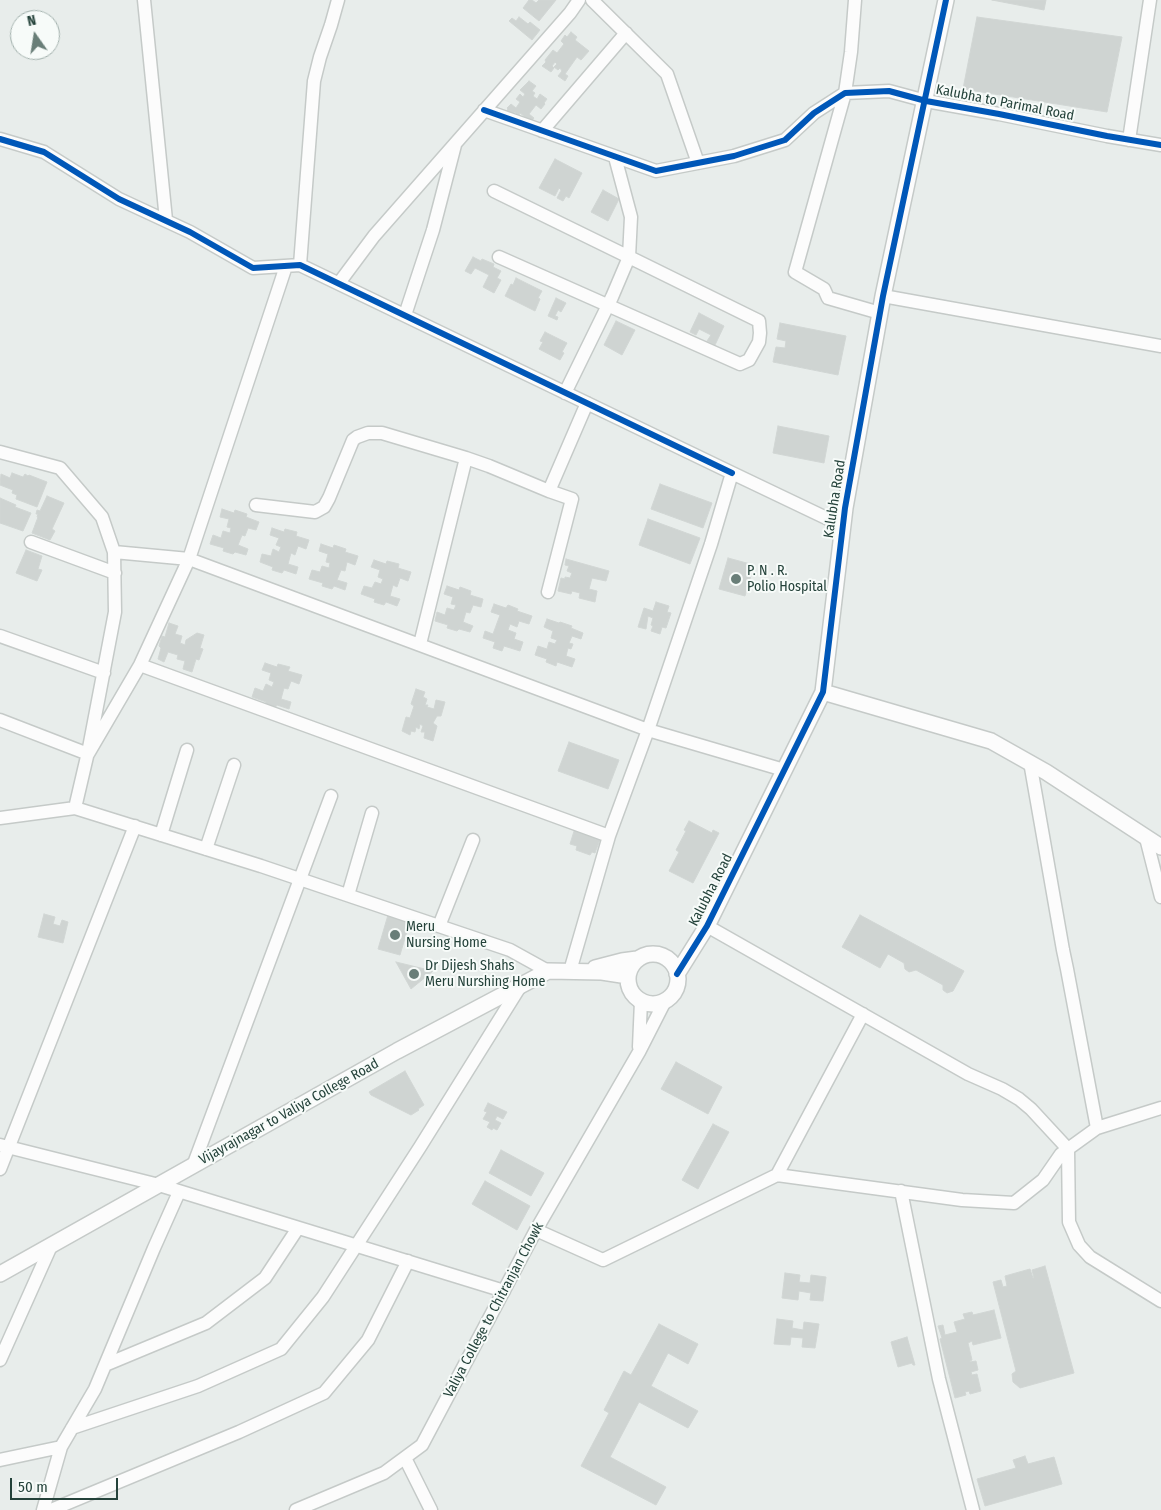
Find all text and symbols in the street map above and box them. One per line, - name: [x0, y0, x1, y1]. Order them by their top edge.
- north arrow: [10, 10, 60, 60]
- text: N: [26, 12, 38, 30]
- street label: Kalubha to Parimal Road: [934, 81, 1076, 125]
- street label: Kalubha Road: [821, 459, 849, 539]
- place label: P. N . R. Polio Hospital: [747, 563, 827, 596]
- marker: P. N . R. Polio Hospital: [729, 572, 743, 586]
- street label: Kalubha Road: [686, 851, 736, 929]
- place label: Meru Nursing Home: [406, 919, 487, 952]
- marker: Meru Nursing Home: [388, 928, 402, 942]
- place label: Dr Dijesh Shahs Meru Nurshing Home: [425, 958, 546, 990]
- marker: Dr Dijesh Shahs Meru Nurshing Home: [407, 967, 421, 981]
- street label: Vijayrajnagar to Valiya College Road: [196, 1055, 382, 1169]
- street label: Valiya College to Chitranjan Chowk: [440, 1219, 548, 1401]
- scale bar: [12, 1468, 120, 1500]
- text: 50 m: [18, 1478, 48, 1496]

